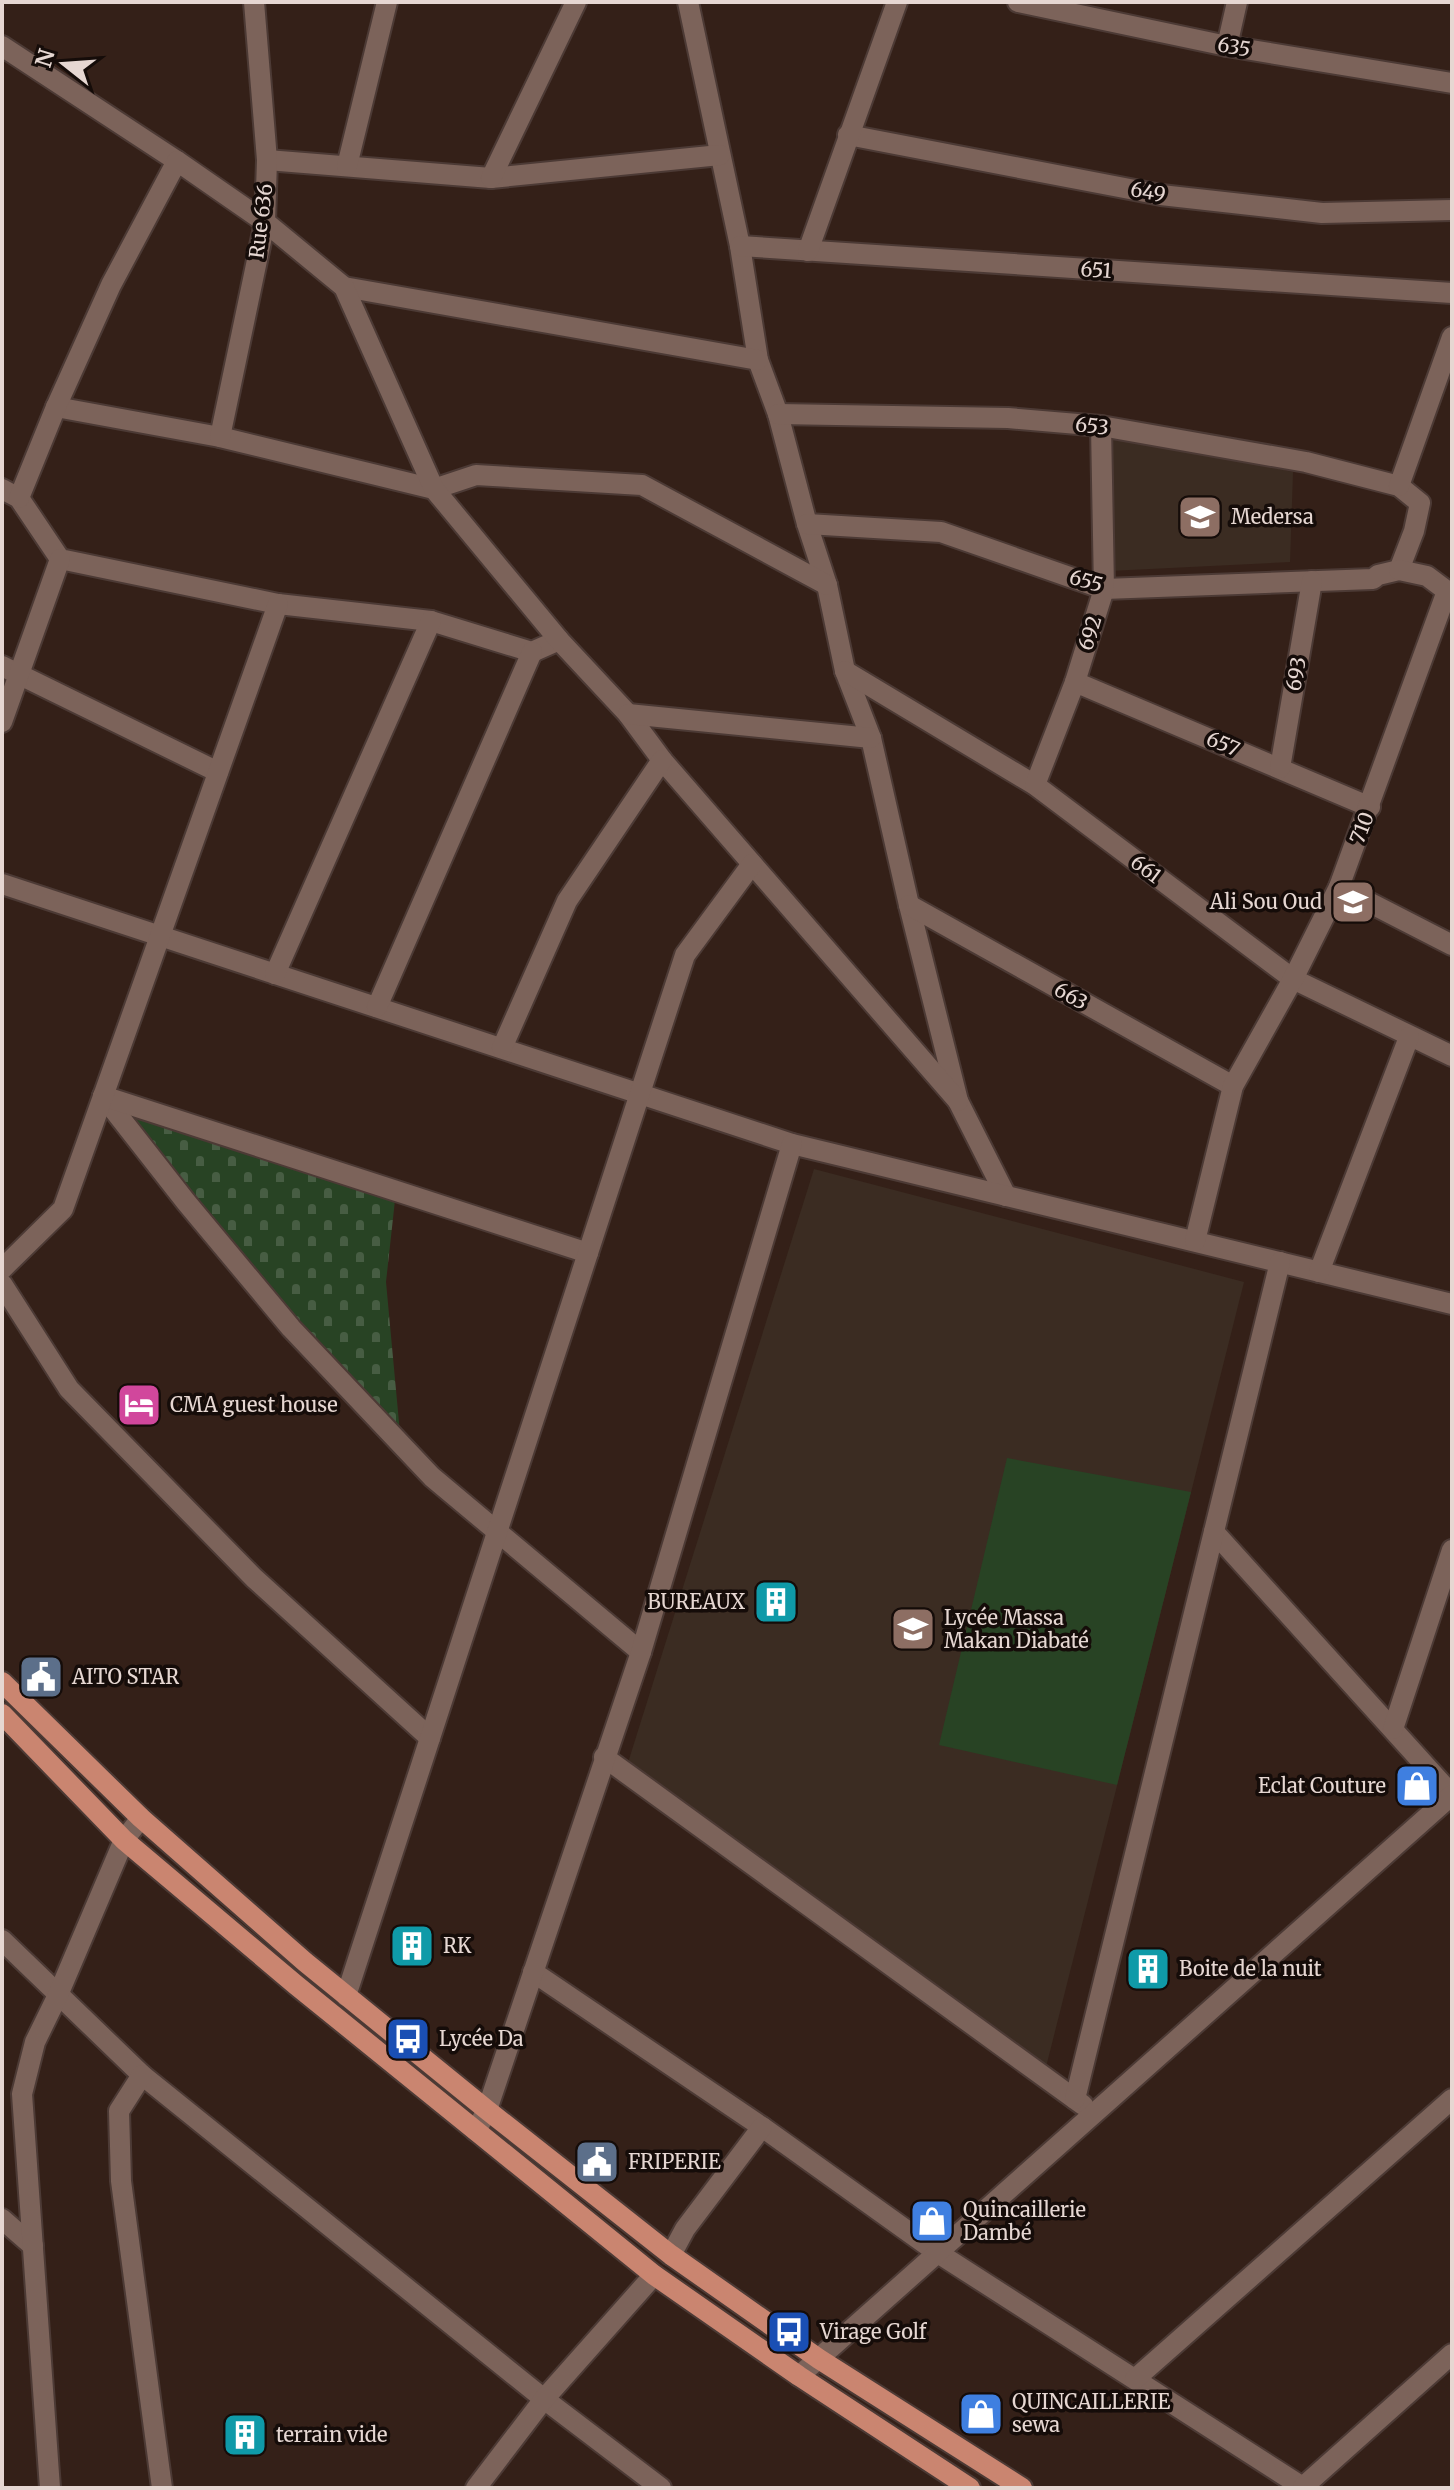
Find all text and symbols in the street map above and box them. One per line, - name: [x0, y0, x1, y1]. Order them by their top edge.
- north arrow: [24, 24, 104, 104]
- street label: 635: [1216, 31, 1252, 62]
- text: N: [29, 45, 61, 71]
- street label: 649: [1129, 176, 1168, 207]
- street label: Rue 636: [244, 182, 278, 260]
- street label: 651: [1080, 256, 1112, 283]
- street label: 653: [1074, 411, 1110, 440]
- school or university icon: Medersa: [1176, 493, 1224, 541]
- place label: Medersa: [1231, 504, 1314, 529]
- street label: 655: [1067, 564, 1106, 597]
- street label: 692: [1072, 612, 1107, 653]
- street label: 693: [1280, 655, 1311, 693]
- street label: 657: [1203, 725, 1243, 762]
- street label: 710: [1344, 808, 1379, 847]
- street label: 661: [1126, 849, 1167, 888]
- school or university icon: Ali Sou Oud: [1329, 878, 1377, 926]
- place label: Ali Sou Oud: [1209, 889, 1322, 914]
- street label: 663: [1050, 976, 1092, 1015]
- hotel icon: CMA guest house: [115, 1381, 163, 1429]
- place label: CMA guest house: [170, 1392, 338, 1417]
- building icon: BUREAUX: [752, 1578, 800, 1626]
- place label: BUREAUX: [647, 1589, 746, 1614]
- school or university icon: Lycée Massa Makan Diabaté: [889, 1605, 937, 1653]
- place label: Lycée Massa Makan Diabaté: [944, 1605, 1089, 1653]
- public building icon: AITO STAR: [17, 1653, 65, 1701]
- place label: AITO STAR: [71, 1664, 179, 1689]
- shop icon: Eclat Couture: [1393, 1762, 1441, 1810]
- place label: Eclat Couture: [1258, 1773, 1386, 1798]
- building icon: RK: [388, 1922, 436, 1970]
- place label: RK: [443, 1933, 472, 1958]
- building icon: Boite de la nuit: [1124, 1945, 1172, 1993]
- place label: Boite de la nuit: [1179, 1956, 1322, 1981]
- bus stop icon: Lycée Da: [384, 2015, 432, 2063]
- place label: Lycée Da: [439, 2026, 524, 2051]
- public building icon: FRIPERIE: [573, 2138, 621, 2186]
- place label: FRIPERIE: [628, 2149, 721, 2174]
- shop icon: Quincaillerie Dambé: [908, 2197, 956, 2245]
- place label: Quincaillerie Dambé: [963, 2197, 1086, 2245]
- bus stop icon: Virage Golf: [765, 2308, 813, 2356]
- place label: Virage Golf: [819, 2319, 928, 2344]
- place label: QUINCAILLERIE sewa: [1012, 2389, 1170, 2437]
- shop icon: QUINCAILLERIE sewa: [957, 2390, 1005, 2438]
- building icon: terrain vide: [221, 2411, 269, 2459]
- place label: terrain vide: [276, 2422, 387, 2447]

